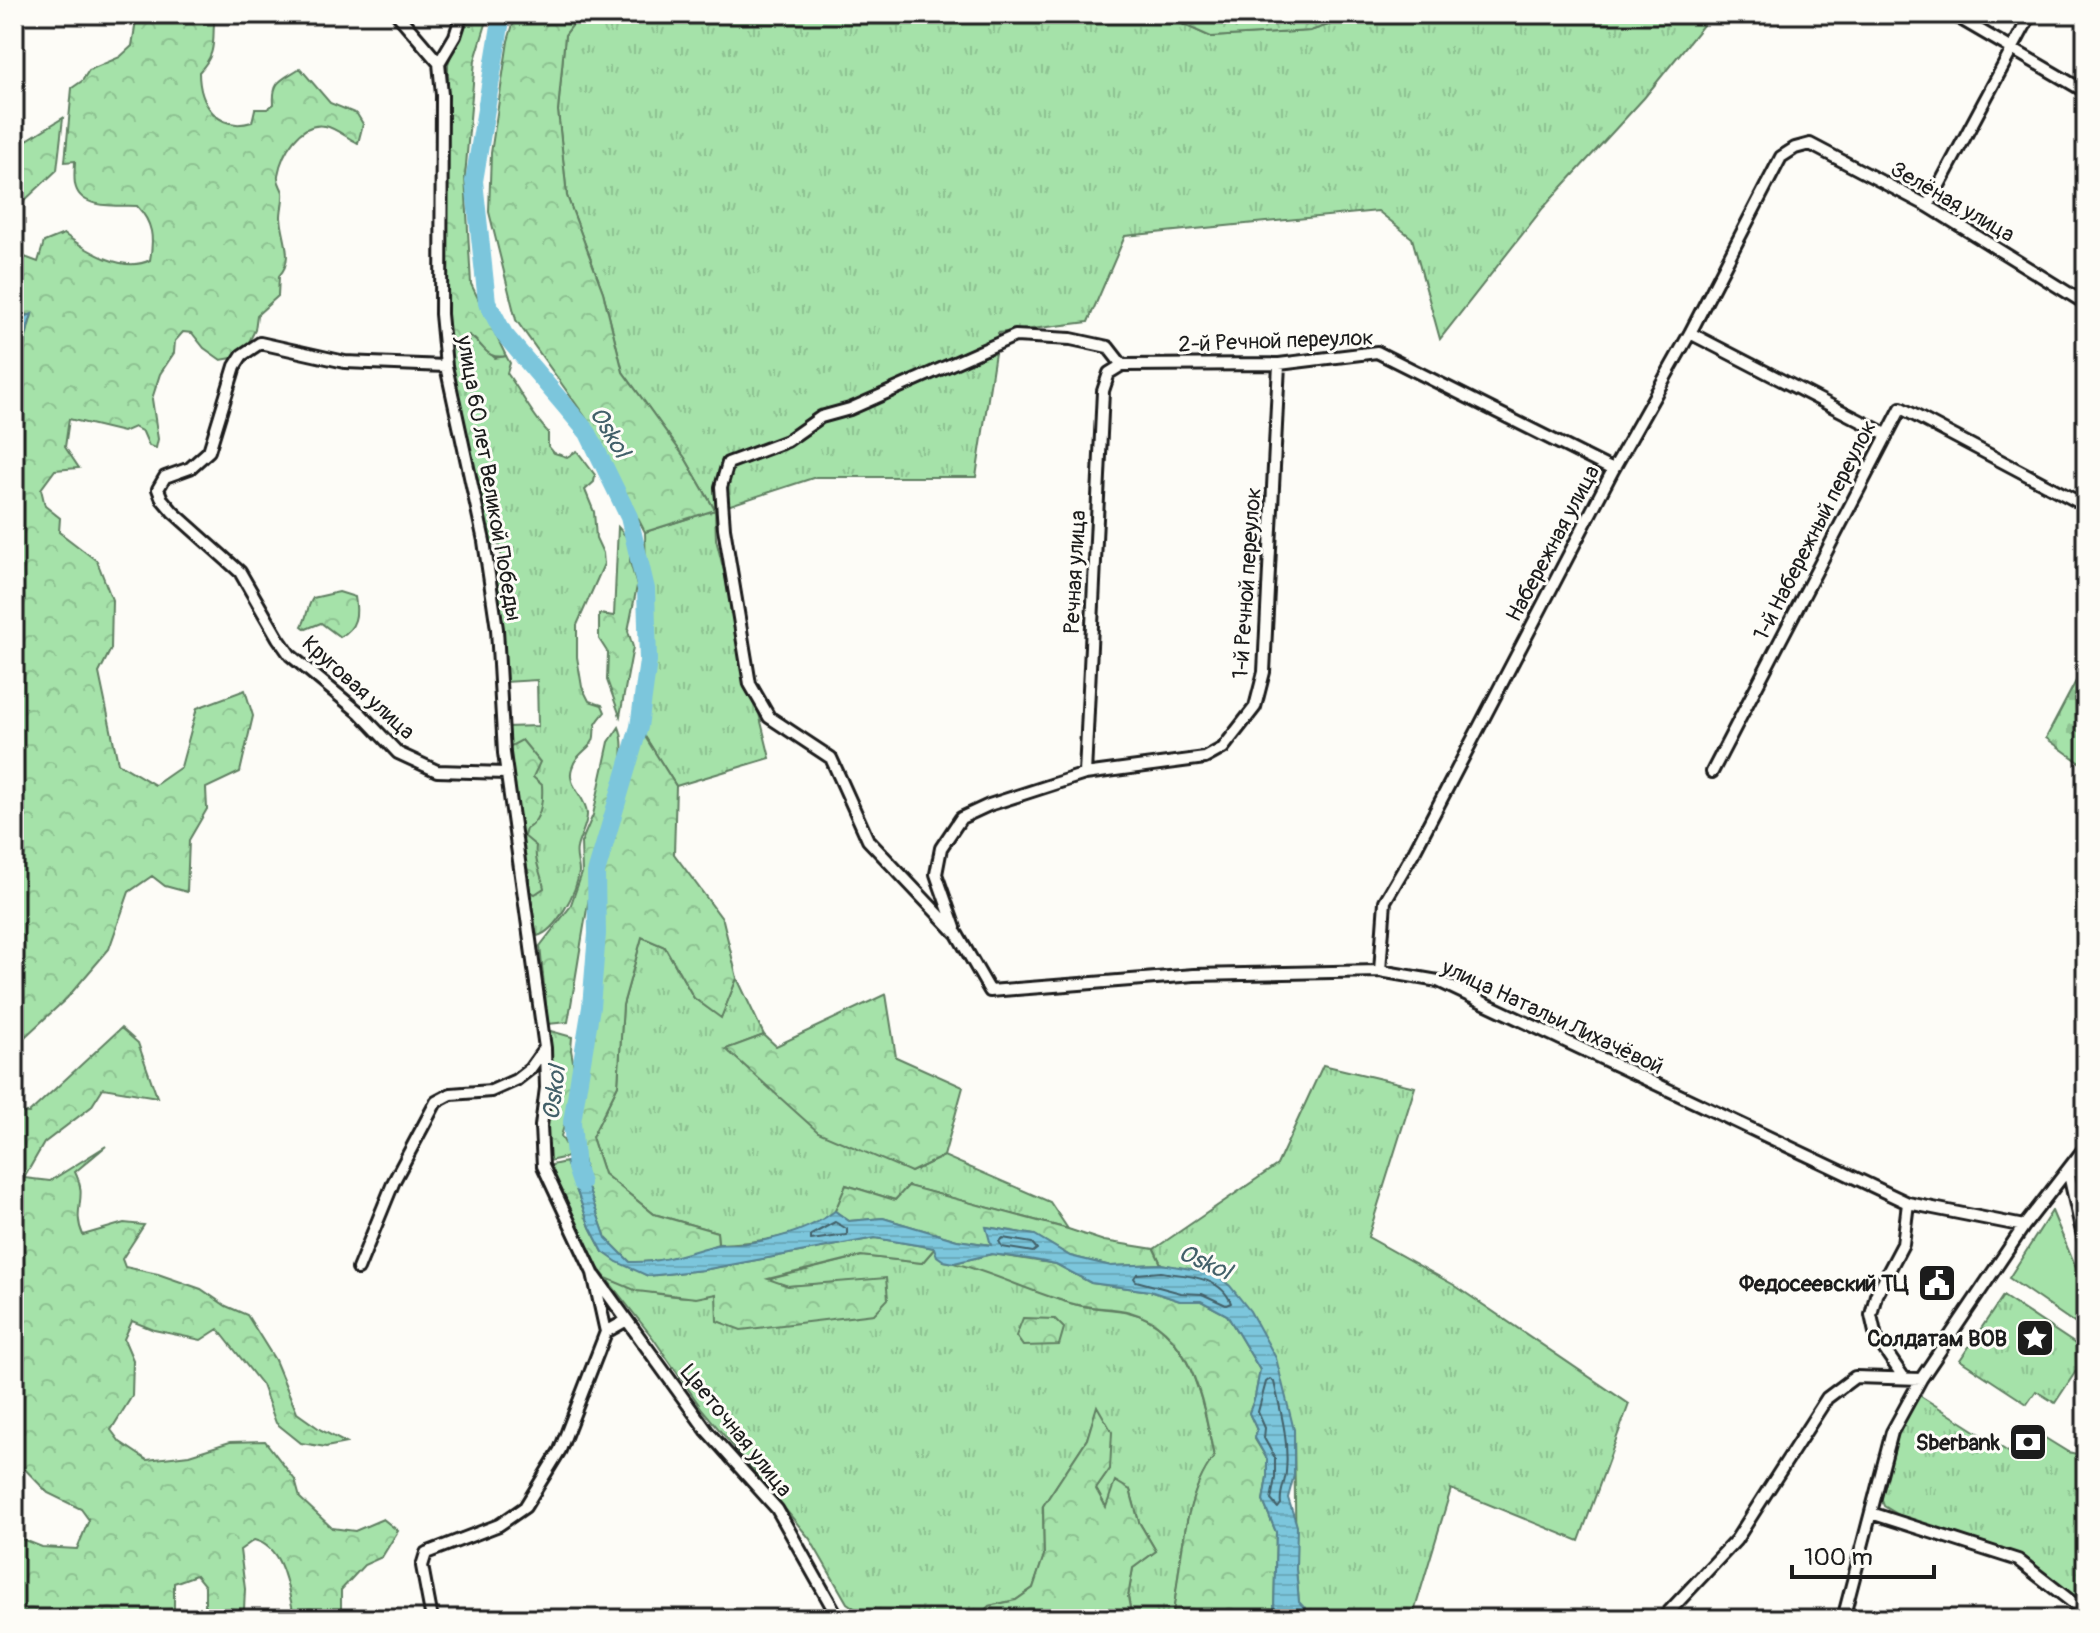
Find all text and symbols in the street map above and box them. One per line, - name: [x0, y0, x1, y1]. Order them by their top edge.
- street label: Зелёная улица: [1885, 155, 2020, 249]
- street label: 2-й Речной переулок: [1178, 324, 1374, 358]
- street label: улица 60 лет Великой Победы: [450, 332, 528, 623]
- water label: Oskol: [583, 401, 637, 465]
- street label: 1-й Набережный переулок: [1747, 416, 1883, 645]
- street label: Набережная улица: [1500, 460, 1606, 627]
- street label: 1-й Речной переулок: [1226, 486, 1268, 680]
- street label: Речная улица: [1058, 509, 1092, 635]
- street label: Круговая улица: [296, 630, 421, 746]
- street label: улица Натальи Лихачёвой: [1436, 953, 1668, 1081]
- water label: Oskol: [537, 1062, 572, 1122]
- water label: Oskol: [1174, 1238, 1238, 1288]
- public building icon: Федосеевский ТЦ: [1916, 1262, 1958, 1304]
- place label: Федосеевский ТЦ: [1738, 1270, 1909, 1298]
- place icon: Солдатам ВОВ: [2014, 1317, 2056, 1359]
- place label: Солдатам ВОВ: [1867, 1325, 2007, 1353]
- street label: Цветочная улица: [674, 1359, 798, 1503]
- bank icon: Sberbank: [2007, 1421, 2049, 1463]
- place label: Sberbank: [1916, 1429, 2001, 1457]
- scale bar: [1792, 1529, 1934, 1579]
- text: 100 m: [1804, 1543, 1873, 1572]

